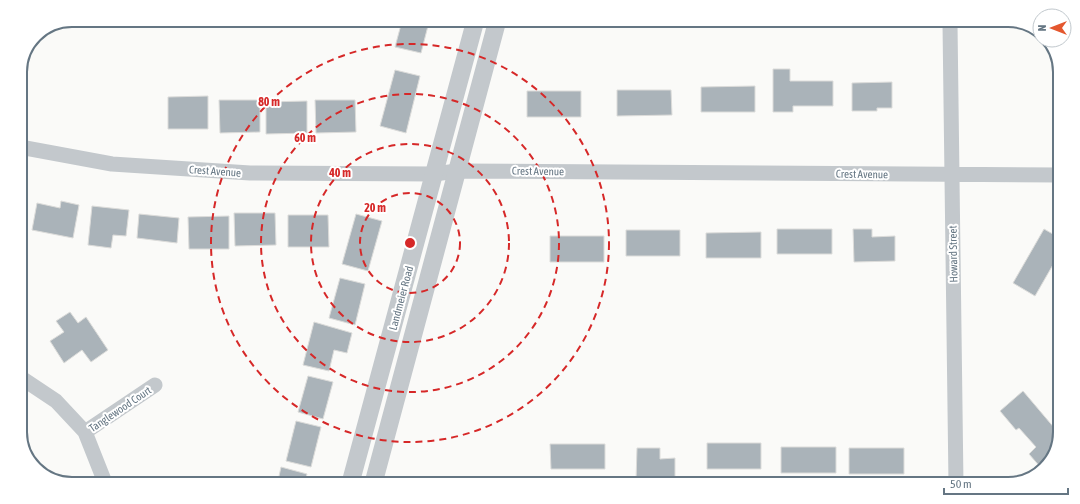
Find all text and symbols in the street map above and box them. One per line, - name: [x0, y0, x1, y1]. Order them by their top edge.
- north arrow: [1032, 8, 1072, 48]
- text: N: [1036, 25, 1048, 31]
- text: 80 m: [258, 95, 280, 109]
- text: 60 m: [294, 131, 316, 145]
- street label: Crest Avenue: [189, 163, 241, 179]
- street label: Crest Avenue: [512, 165, 564, 177]
- text: 40 m: [328, 166, 351, 180]
- street label: Crest Avenue: [836, 168, 888, 180]
- text: 20 m: [364, 201, 386, 215]
- street label: Howard Street: [947, 225, 959, 283]
- centre of rings: [403, 236, 417, 250]
- street label: Landmeier Road: [387, 265, 415, 331]
- street label: Tanglewood Court: [87, 384, 153, 434]
- scale bar: [944, 470, 1068, 496]
- text: 50 m: [950, 477, 972, 491]

